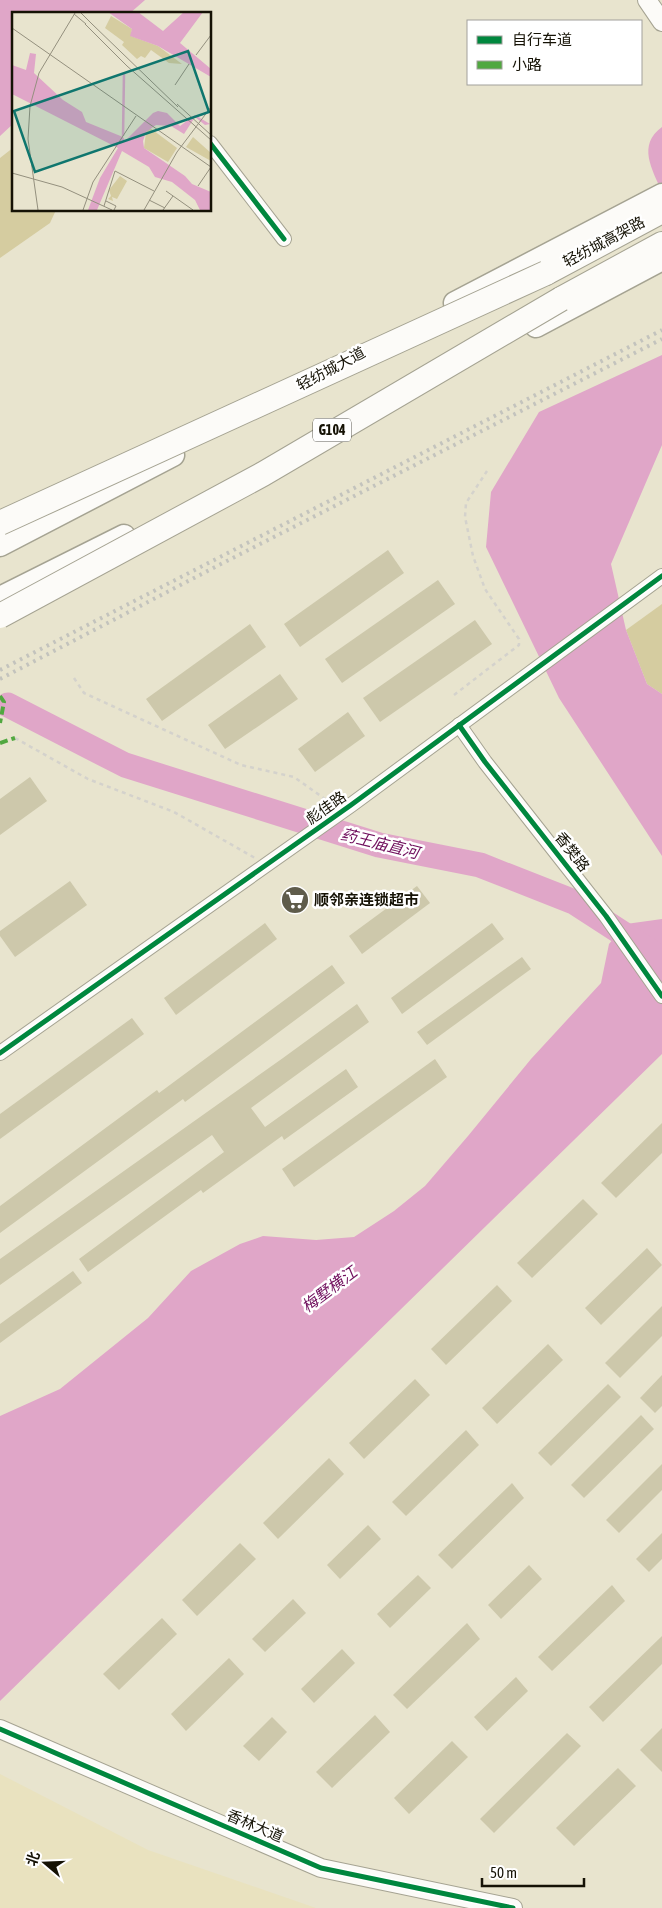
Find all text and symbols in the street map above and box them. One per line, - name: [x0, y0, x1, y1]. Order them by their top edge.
- inset map: [12, 12, 211, 211]
- legend: [467, 20, 642, 85]
- text: 自行车道: [512, 31, 572, 48]
- text: 小路: [512, 56, 542, 73]
- street label: 轻纺城高架路: [560, 213, 647, 270]
- street label: 轻纺城大道: [294, 343, 368, 394]
- road number: G104: [313, 418, 351, 442]
- street label: 彪佳路: [302, 788, 349, 827]
- water label: 药王庙直河: [339, 825, 424, 862]
- street label: 香樊路: [552, 829, 593, 875]
- supermarket icon: 顺邻亲连锁超市: [280, 885, 310, 915]
- place label: 顺邻亲连锁超市: [314, 891, 419, 908]
- water label: 梅墅横江: [298, 1261, 362, 1315]
- street label: 香林大道: [224, 1806, 286, 1845]
- north arrow: [20, 1838, 70, 1888]
- text: 北: [23, 1850, 43, 1868]
- scale bar: [482, 1856, 584, 1888]
- text: 50 m: [490, 1864, 517, 1881]

